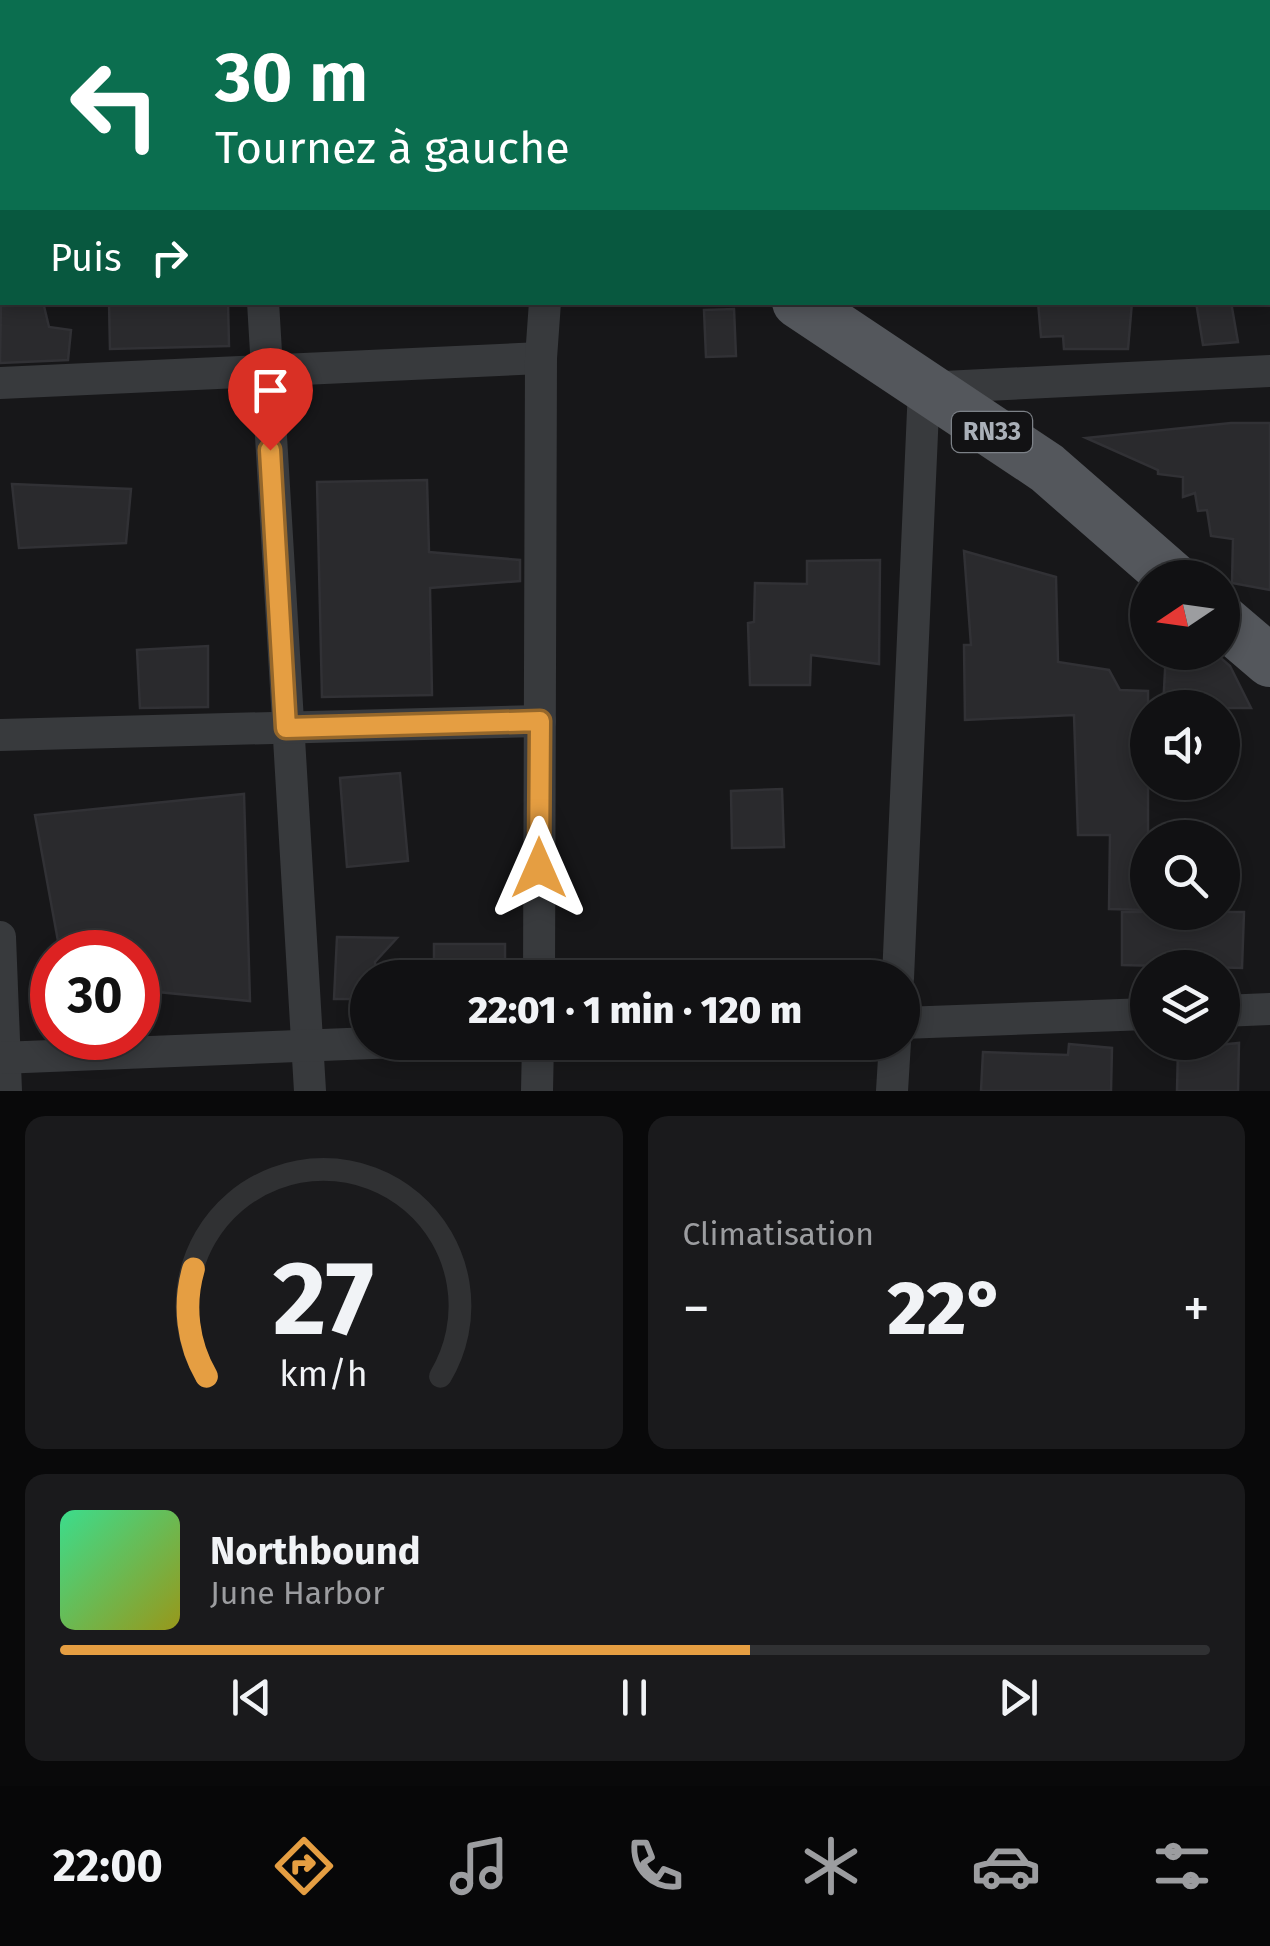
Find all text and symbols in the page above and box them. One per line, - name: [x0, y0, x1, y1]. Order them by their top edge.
- text: 30 m: [215, 36, 368, 120]
- icon: left: [50, 40, 180, 170]
- text: Tournez à gauche: [215, 121, 570, 175]
- icon: right: [142, 230, 197, 285]
- text: Puis: [50, 235, 122, 281]
- pin: [228, 348, 313, 451]
- icon: arrive: [243, 363, 298, 418]
- road number: RN33: [952, 412, 1032, 452]
- north arrow: [1130, 560, 1240, 670]
- map controls: [1130, 560, 1240, 1060]
- button: sound: [1130, 690, 1240, 800]
- position arrow: [487, 816, 591, 920]
- button: search: [1130, 820, 1240, 930]
- speed limit sign: 30: [30, 930, 160, 1060]
- button: layers: [1130, 950, 1240, 1060]
- text: 22:01 · 1 min · 120 m: [468, 987, 802, 1033]
- text: Climatisation: [683, 1215, 874, 1253]
- text: 27: [273, 1237, 374, 1362]
- text: 22°: [888, 1264, 1005, 1354]
- text: −: [683, 1276, 710, 1342]
- text: +: [1183, 1276, 1210, 1342]
- text: km/h: [280, 1353, 368, 1395]
- text: Northbound: [210, 1528, 421, 1574]
- text: June Harbor: [210, 1574, 385, 1612]
- icon: previous: [224, 1670, 279, 1725]
- icon: pause: [607, 1670, 662, 1725]
- icon: next: [991, 1670, 1046, 1725]
- icon: directions: [269, 1831, 339, 1901]
- icon: music: [444, 1831, 514, 1901]
- icon: phone: [620, 1831, 690, 1901]
- icon: climate: [796, 1831, 866, 1901]
- icon: car: [971, 1831, 1041, 1901]
- icon: filters: [1147, 1831, 1217, 1901]
- text: 22:00: [53, 1839, 163, 1893]

